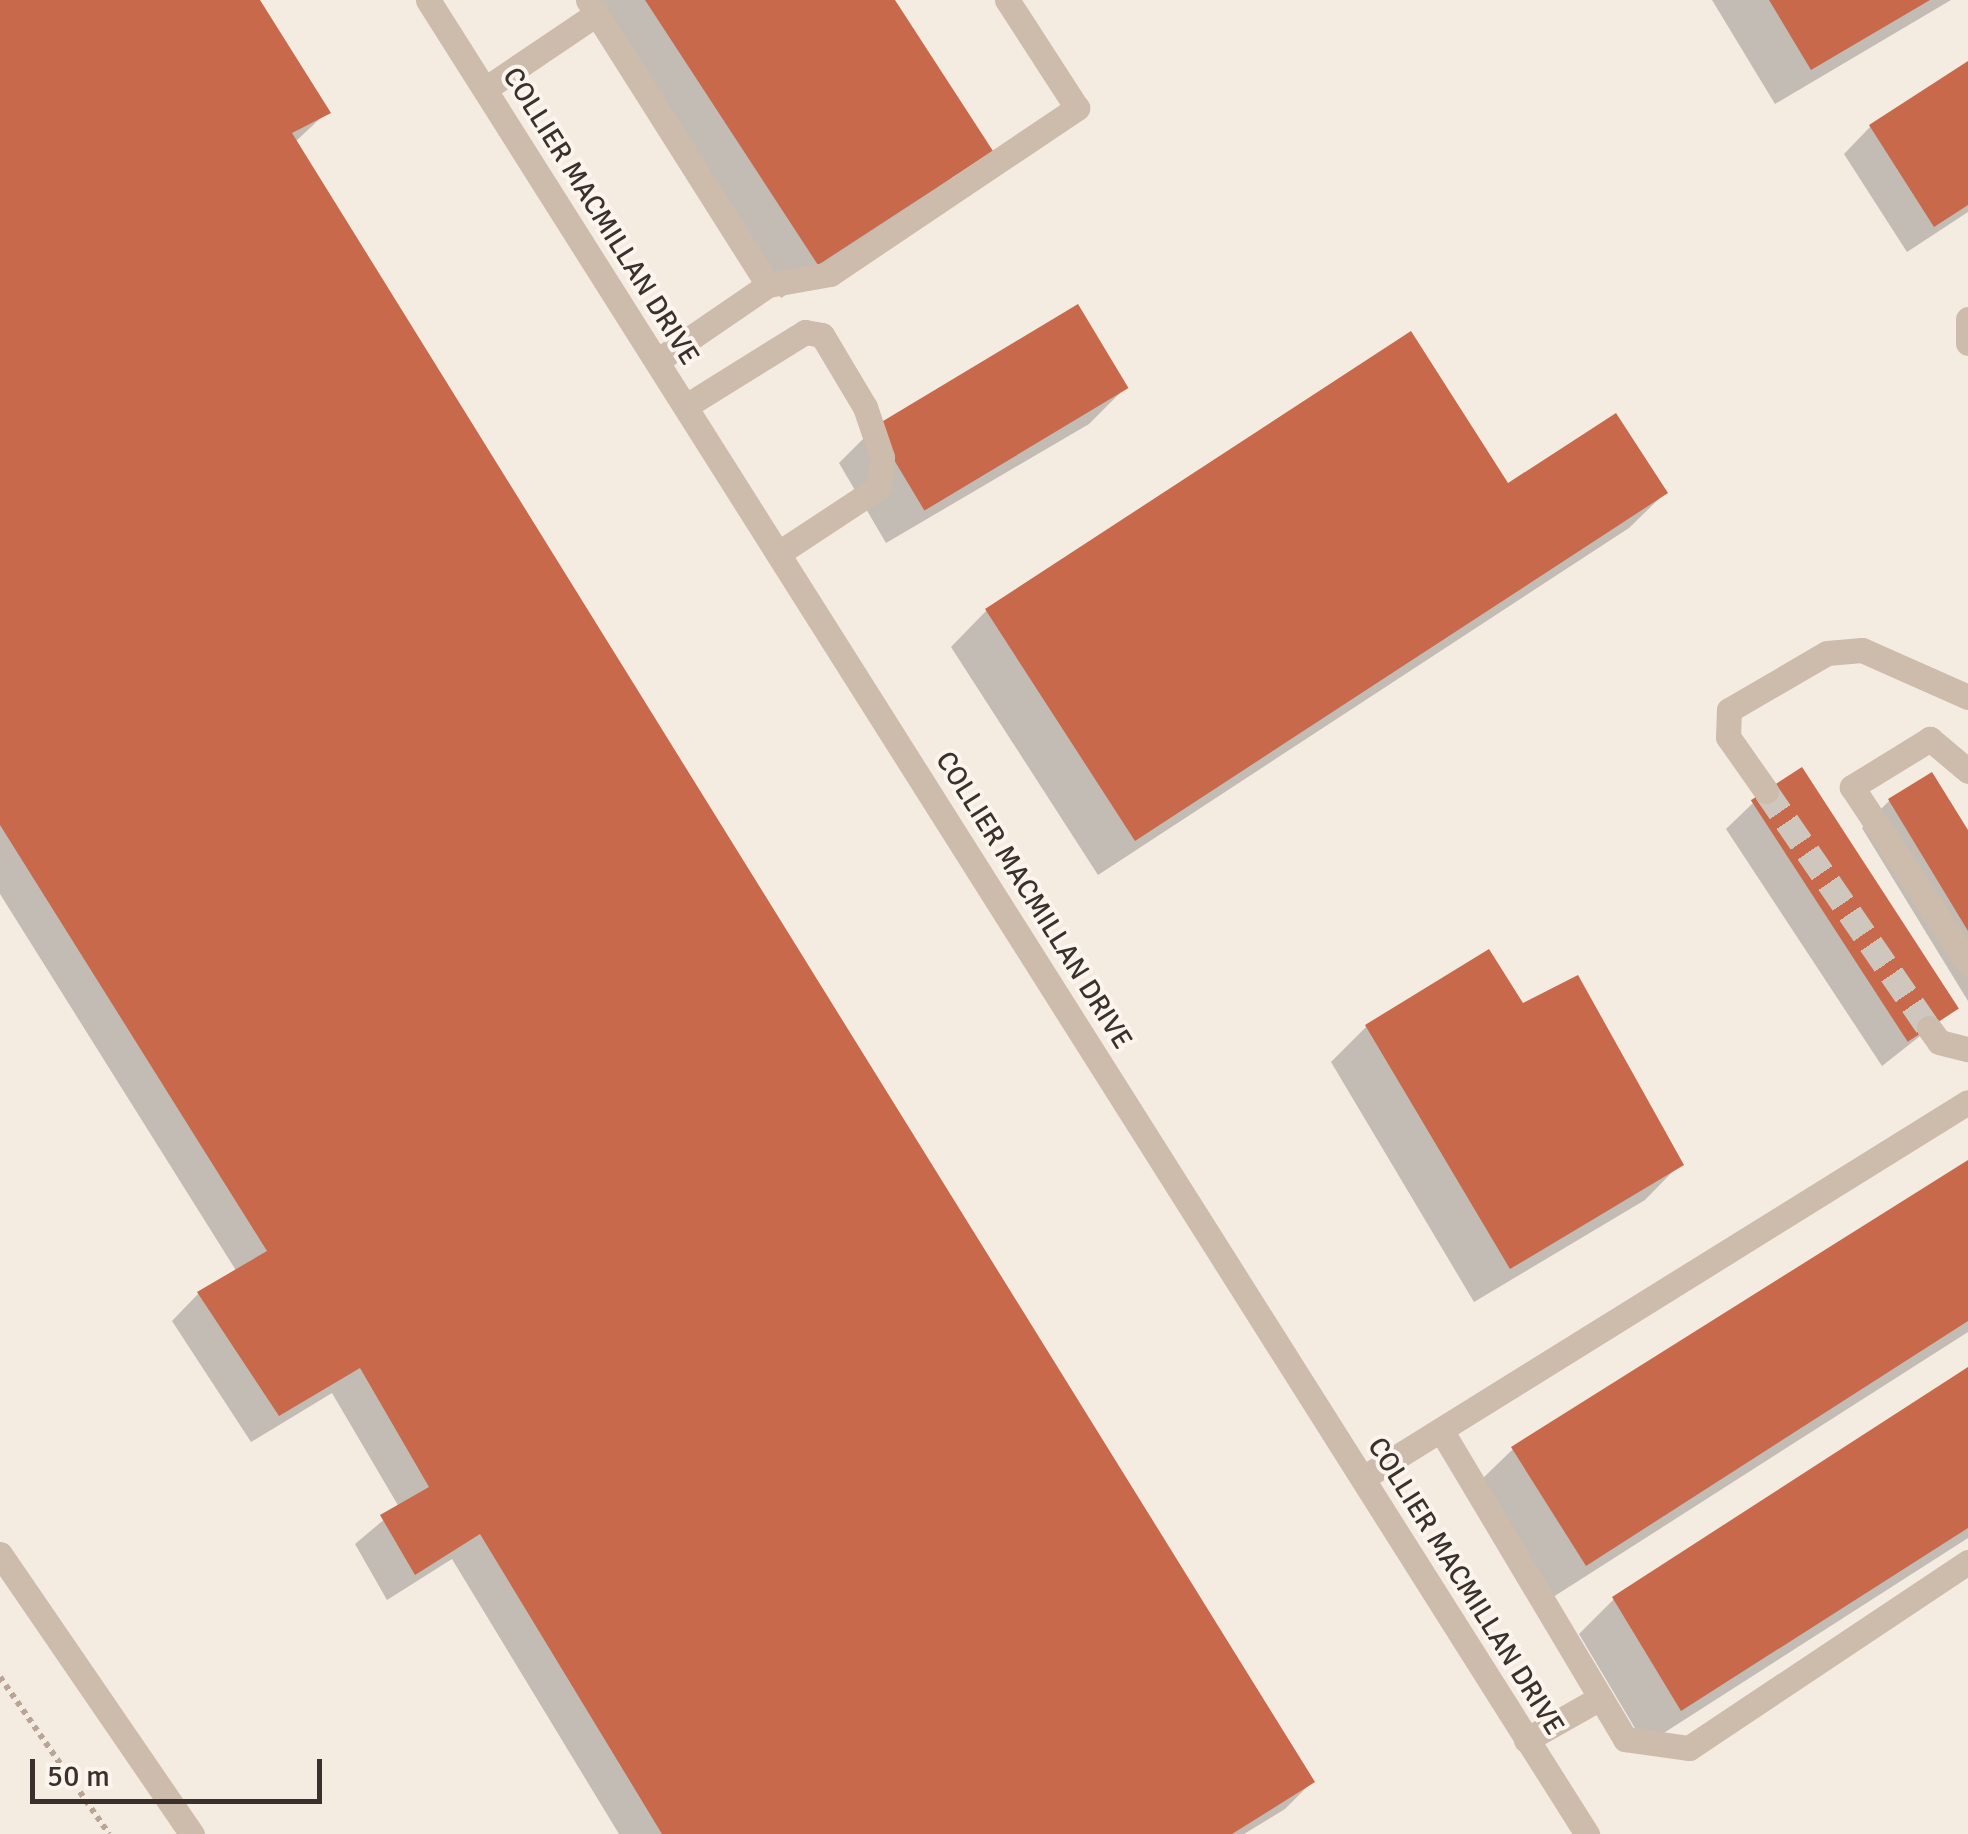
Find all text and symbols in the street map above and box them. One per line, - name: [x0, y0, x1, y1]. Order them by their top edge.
- street label: COLLIER MACMILLAN DRIVE: [496, 61, 706, 371]
- street label: COLLIER MACMILLAN DRIVE: [929, 745, 1139, 1055]
- street label: COLLIER MACMILLAN DRIVE: [1361, 1431, 1571, 1741]
- scale bar: [35, 1739, 328, 1801]
- text: 50 m: [47, 1758, 110, 1795]

